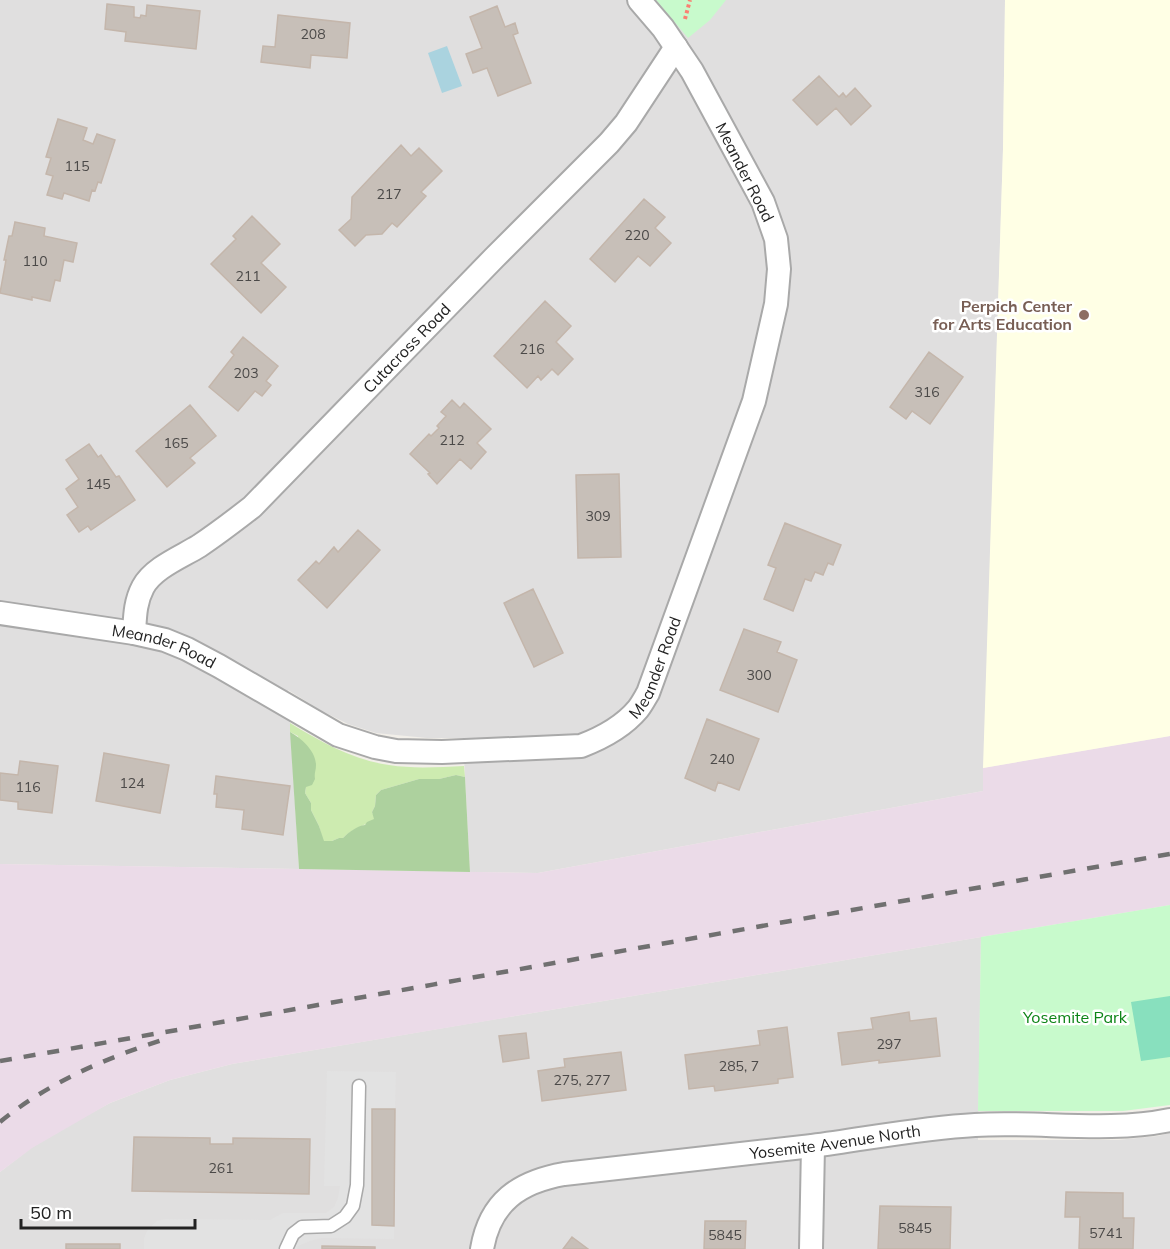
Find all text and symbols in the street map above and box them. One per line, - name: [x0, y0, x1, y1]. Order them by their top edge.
- house number: 208: [300, 25, 326, 43]
- street label: Meander Road: [711, 119, 779, 225]
- house number: 115: [64, 157, 90, 175]
- house number: 217: [376, 185, 402, 203]
- house number: 220: [624, 226, 650, 244]
- house number: 110: [22, 252, 48, 270]
- house number: 211: [235, 267, 261, 285]
- place label: Perpich Center for Arts Education: [933, 296, 1073, 334]
- street label: Cutacross Road: [358, 299, 455, 397]
- marker: Perpich Center for Arts Education: [1077, 308, 1091, 322]
- house number: 216: [519, 340, 545, 358]
- house number: 203: [233, 364, 259, 382]
- house number: 316: [914, 383, 940, 401]
- house number: 212: [439, 431, 465, 449]
- house number: 165: [163, 434, 189, 452]
- house number: 145: [85, 475, 111, 493]
- house number: 309: [585, 507, 611, 525]
- street label: Meander Road: [624, 614, 685, 723]
- street label: Meander Road: [111, 620, 219, 673]
- house number: 300: [746, 666, 772, 684]
- house number: 240: [709, 750, 735, 768]
- house number: 124: [119, 774, 145, 792]
- house number: 116: [15, 778, 41, 796]
- park label: Yosemite Park: [1022, 1007, 1128, 1027]
- house number: 297: [876, 1035, 902, 1053]
- house number: 285, 7: [719, 1057, 759, 1075]
- house number: 275, 277: [553, 1071, 611, 1089]
- street label: Yosemite Avenue North: [747, 1120, 922, 1163]
- house number: 261: [208, 1159, 234, 1177]
- scale bar: [21, 1192, 195, 1230]
- text: 50 m: [30, 1201, 72, 1224]
- house number: 5845: [898, 1219, 932, 1237]
- house number: 5741: [1089, 1224, 1123, 1242]
- house number: 5845: [708, 1226, 742, 1244]

